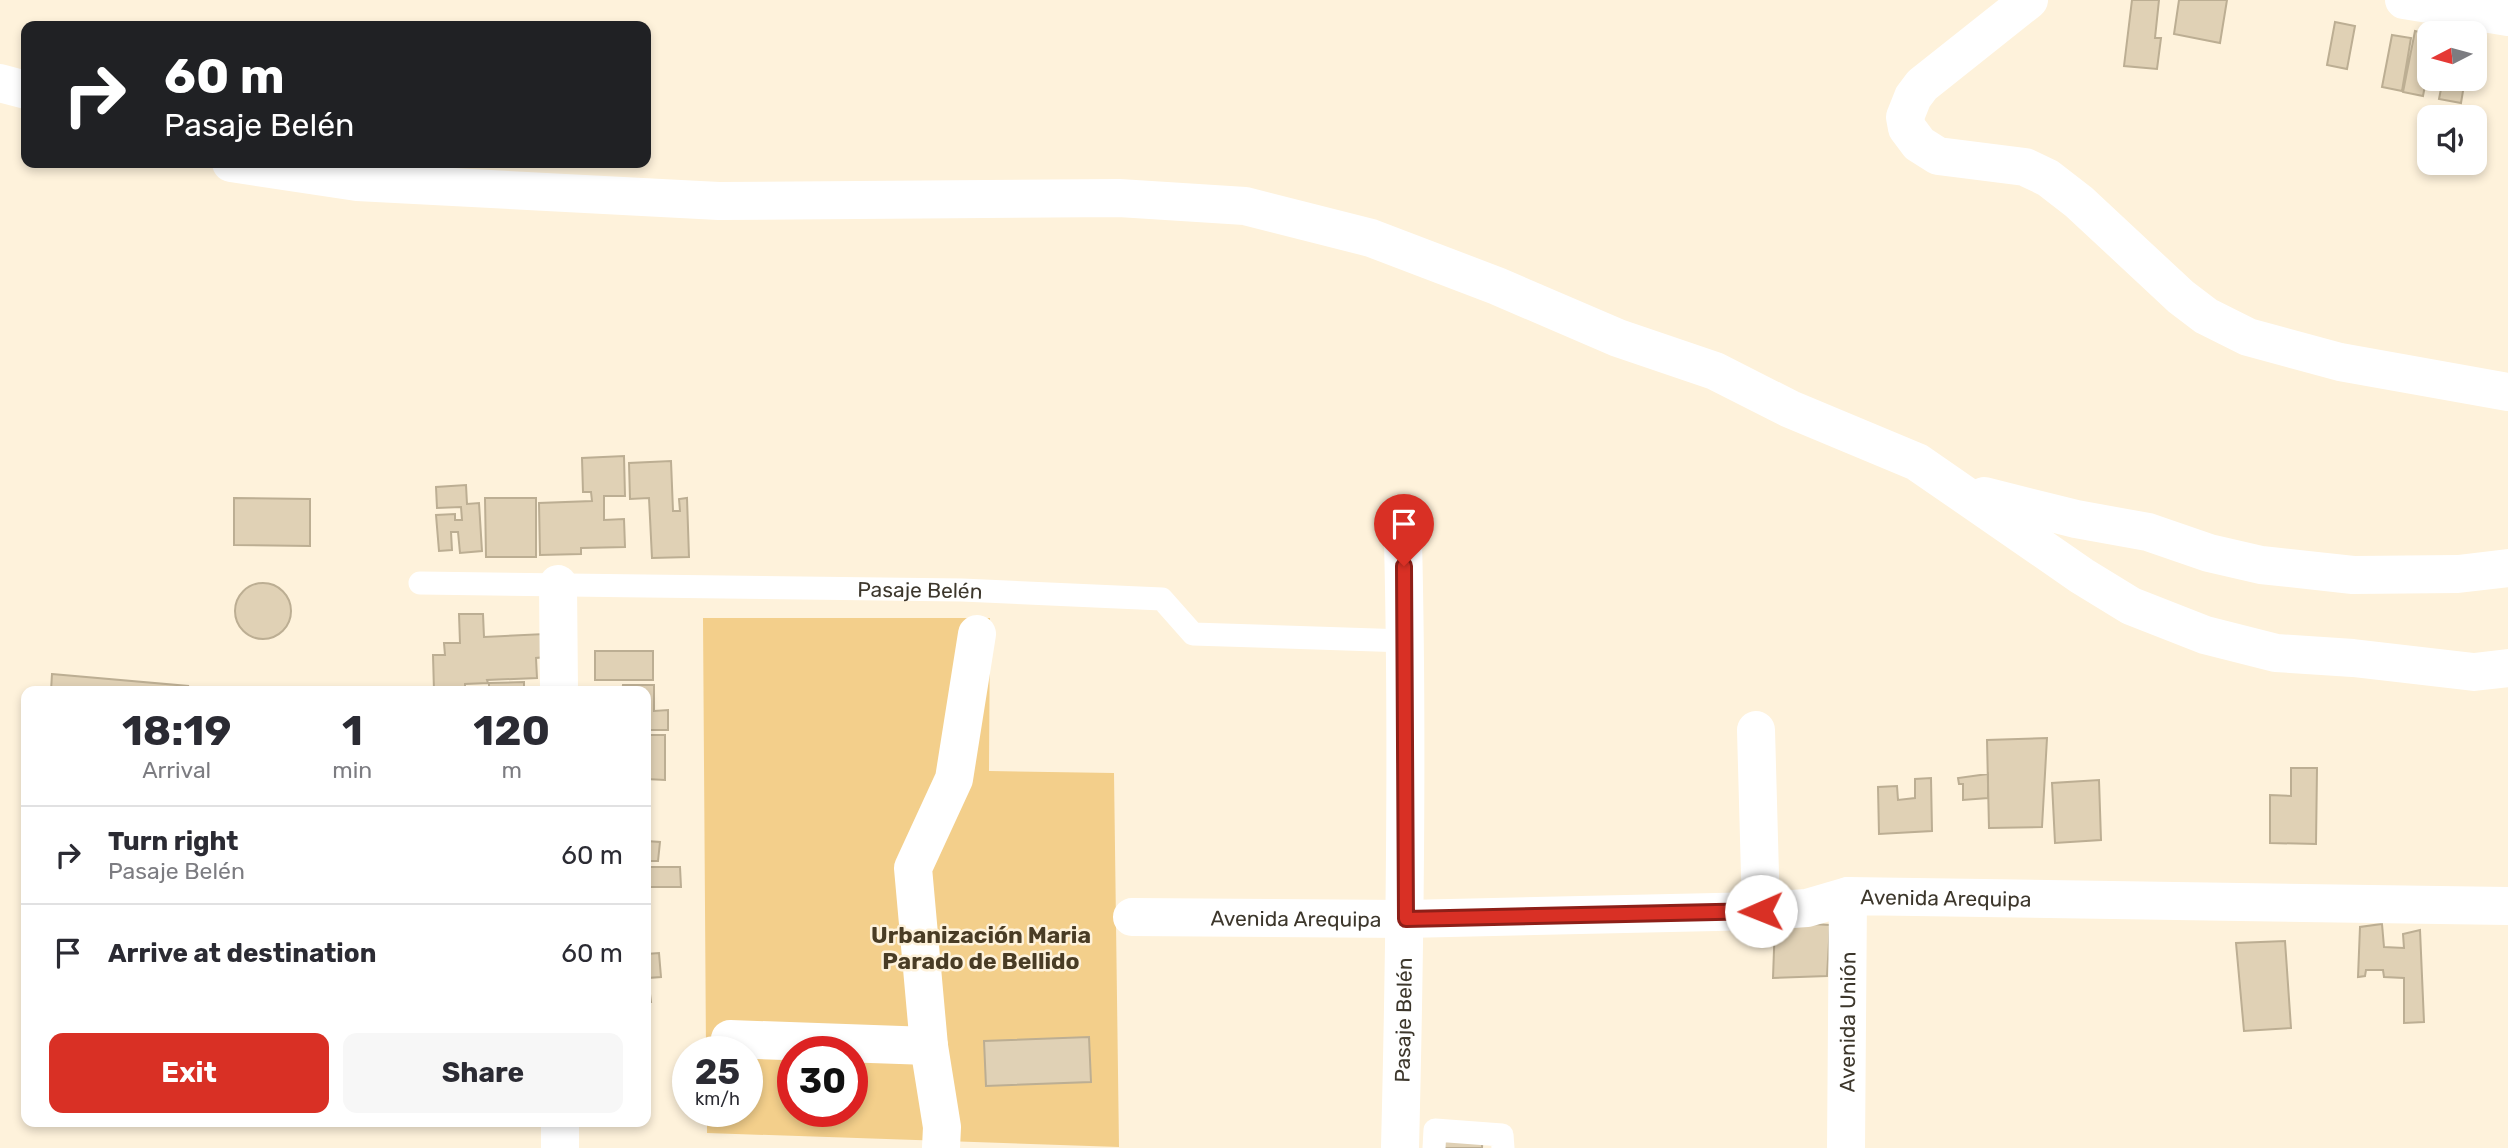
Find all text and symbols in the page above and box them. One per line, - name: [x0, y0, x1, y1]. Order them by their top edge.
- north arrow: [2417, 21, 2487, 91]
- map controls: [2417, 21, 2487, 175]
- text: 60 m: [164, 47, 285, 105]
- icon: right: [49, 49, 140, 140]
- button: sound: [2417, 105, 2487, 175]
- text: Pasaje Belén: [164, 106, 354, 144]
- pin: [1374, 494, 1434, 566]
- icon: arrive: [1385, 505, 1423, 543]
- street label: Pasaje Belén: [857, 576, 983, 603]
- text: 18:19: [122, 706, 231, 756]
- text: 1: [342, 706, 363, 756]
- text: 120: [473, 706, 550, 756]
- text: Arrival: [142, 756, 211, 784]
- text: min: [332, 756, 372, 784]
- text: m: [501, 756, 522, 784]
- text: Turn right: [108, 826, 238, 857]
- icon: right: [49, 836, 87, 874]
- text: 60 m: [561, 840, 623, 871]
- text: Pasaje Belén: [108, 857, 245, 885]
- position arrow: [1724, 874, 1798, 948]
- street label: Avenida Arequipa: [1860, 884, 2032, 911]
- street label: Avenida Arequipa: [1210, 905, 1382, 931]
- district label: Urbanización Maria Parado de Bellido: [871, 921, 1091, 975]
- icon: arrive: [49, 934, 87, 972]
- text: Arrive at destination: [108, 938, 376, 969]
- text: 60 m: [561, 938, 623, 969]
- street label: Avenida Unión: [1834, 951, 1860, 1093]
- street label: Pasaje Belén: [1389, 957, 1416, 1083]
- button: Exit: [49, 1033, 329, 1113]
- button: Share: [343, 1033, 623, 1113]
- speed limit sign: 30: [777, 1036, 868, 1127]
- text: 25: [695, 1051, 740, 1093]
- text: km/h: [695, 1088, 740, 1110]

